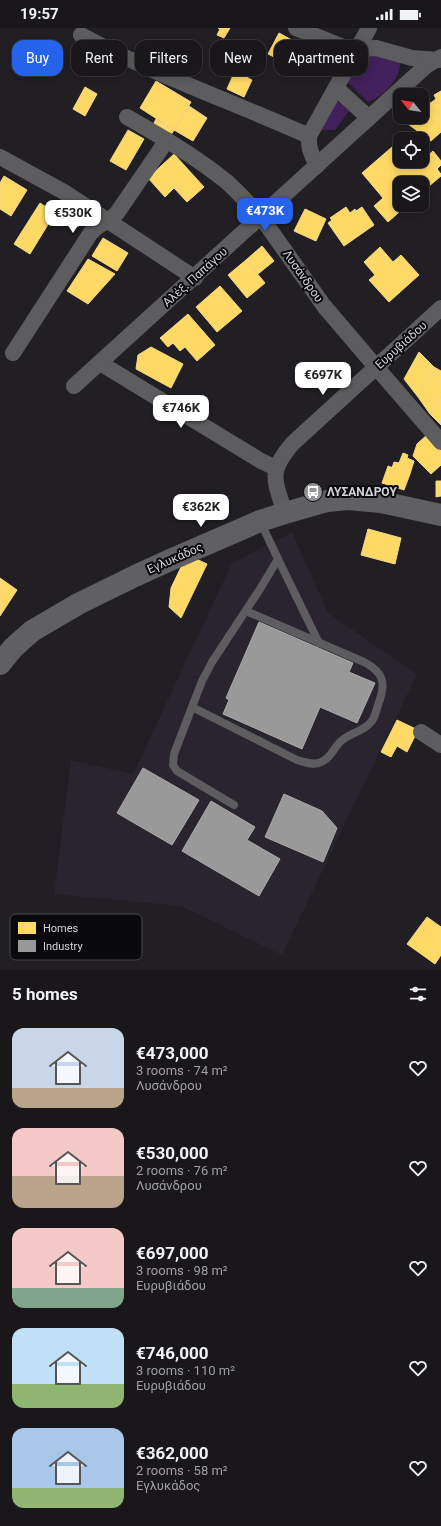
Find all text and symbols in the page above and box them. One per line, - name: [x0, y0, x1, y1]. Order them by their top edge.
- text: 19:57: [20, 5, 59, 23]
- chip: Buy: [12, 40, 63, 76]
- chip: Rent: [71, 40, 127, 76]
- chip: Filters: [135, 40, 202, 76]
- chip: New: [210, 40, 266, 76]
- chip: Apartment: [274, 40, 368, 76]
- north arrow: [393, 88, 429, 124]
- map controls: [393, 88, 429, 212]
- button: locate: [393, 132, 429, 168]
- button: layers: [393, 176, 429, 212]
- pin: €473K: [237, 198, 293, 232]
- pin: €530K: [45, 200, 101, 234]
- text: €473K: [246, 203, 284, 218]
- text: €530K: [54, 205, 92, 220]
- street label: Αλέξ. Παπάγου: [160, 244, 231, 310]
- street label: Λυσάνδρου: [280, 247, 326, 305]
- street label: Ευρυβιάδου: [372, 318, 430, 372]
- pin: €697K: [295, 362, 351, 396]
- text: €697K: [304, 367, 342, 382]
- pin: €746K: [153, 395, 209, 429]
- text: €746K: [162, 400, 200, 415]
- bus stop icon: ΛΥΣΑΝΔΡΟΥ: [302, 481, 324, 503]
- place label: ΛΥΣΑΝΔΡΟΥ: [327, 485, 397, 499]
- pin: €362K: [173, 494, 229, 528]
- text: €362K: [182, 499, 220, 514]
- street label: Εγλυκάδος: [145, 540, 205, 576]
- legend: [10, 914, 142, 960]
- text: Homes: [43, 922, 79, 935]
- text: Industry: [43, 940, 83, 953]
- icon: filters: [407, 983, 429, 1005]
- text: 5 homes: [12, 984, 78, 1004]
- text: €473,000: [136, 1043, 208, 1063]
- icon: home: [44, 1044, 92, 1092]
- icon: heart: [407, 1057, 429, 1079]
- text: 3 rooms · 74 m²: [136, 1063, 228, 1078]
- text: Λυσάνδρου: [136, 1078, 202, 1093]
- text: €530,000: [136, 1143, 208, 1163]
- icon: home: [44, 1144, 92, 1192]
- icon: heart: [407, 1157, 429, 1179]
- text: 2 rooms · 76 m²: [136, 1163, 228, 1178]
- text: Λυσάνδρου: [136, 1178, 202, 1193]
- text: €697,000: [136, 1243, 208, 1263]
- icon: home: [44, 1244, 92, 1292]
- icon: heart: [407, 1257, 429, 1279]
- text: 3 rooms · 98 m²: [136, 1263, 228, 1278]
- text: Ευρυβιάδου: [136, 1278, 206, 1293]
- text: €746,000: [136, 1343, 208, 1363]
- icon: home: [44, 1344, 92, 1392]
- icon: heart: [407, 1357, 429, 1379]
- text: 3 rooms · 110 m²: [136, 1363, 235, 1378]
- text: Ευρυβιάδου: [136, 1378, 206, 1393]
- text: €362,000: [136, 1443, 208, 1463]
- icon: home: [44, 1444, 92, 1492]
- icon: heart: [407, 1457, 429, 1479]
- text: 2 rooms · 58 m²: [136, 1463, 228, 1478]
- text: Εγλυκάδος: [136, 1478, 200, 1493]

